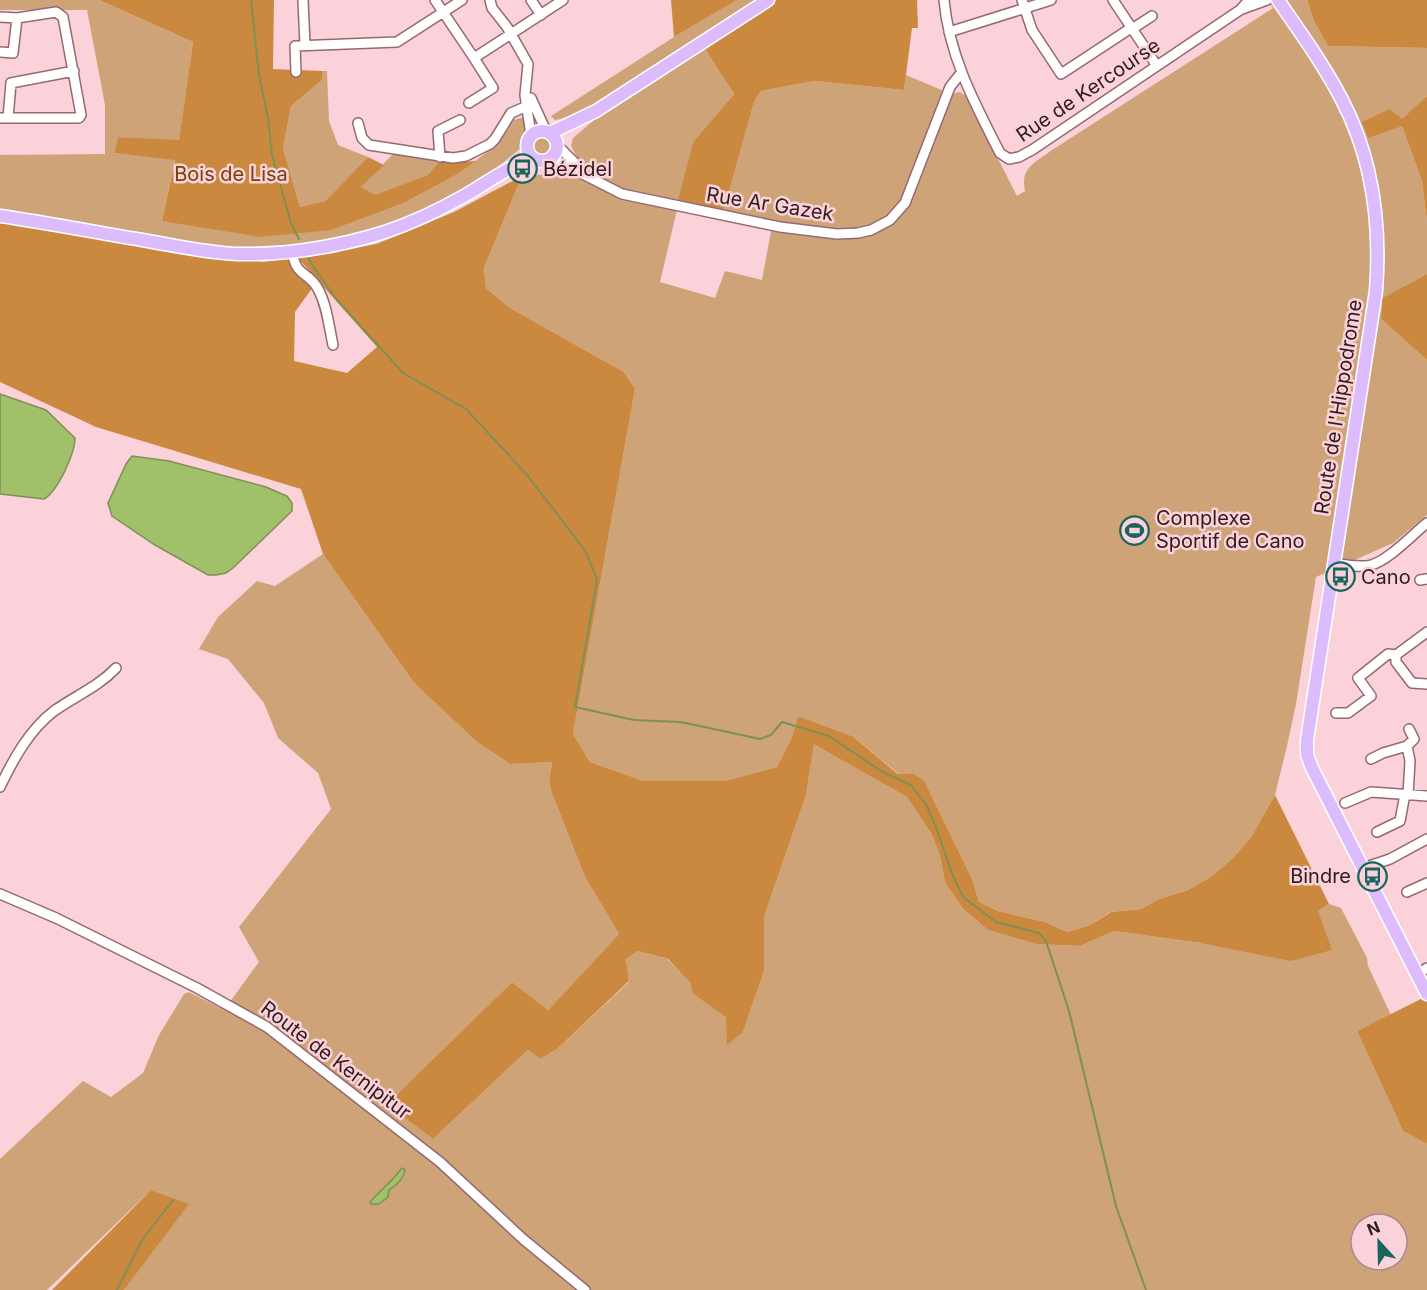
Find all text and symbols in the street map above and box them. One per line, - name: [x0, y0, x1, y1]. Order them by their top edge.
- street label: Rue de Kercourse: [1012, 33, 1164, 147]
- bus stop icon: Bézidel: [506, 153, 538, 185]
- place label: Bézidel: [543, 157, 612, 181]
- park label: Bois de Lisa: [174, 162, 288, 186]
- street label: Rue Ar Gazek: [705, 182, 835, 226]
- street label: Route de l'Hippodrome: [1309, 298, 1367, 516]
- place label: Complexe Sportif de Cano: [1156, 506, 1305, 553]
- sports icon: Complexe Sportif de Cano: [1119, 514, 1151, 546]
- bus stop icon: Cano: [1324, 561, 1356, 593]
- place label: Cano: [1361, 565, 1411, 589]
- bus stop icon: Bindre: [1356, 860, 1388, 892]
- place label: Bindre: [1290, 864, 1351, 888]
- street label: Route de Kernipitur: [256, 996, 416, 1124]
- north arrow: [1349, 1212, 1409, 1272]
- text: N: [1364, 1217, 1383, 1240]

